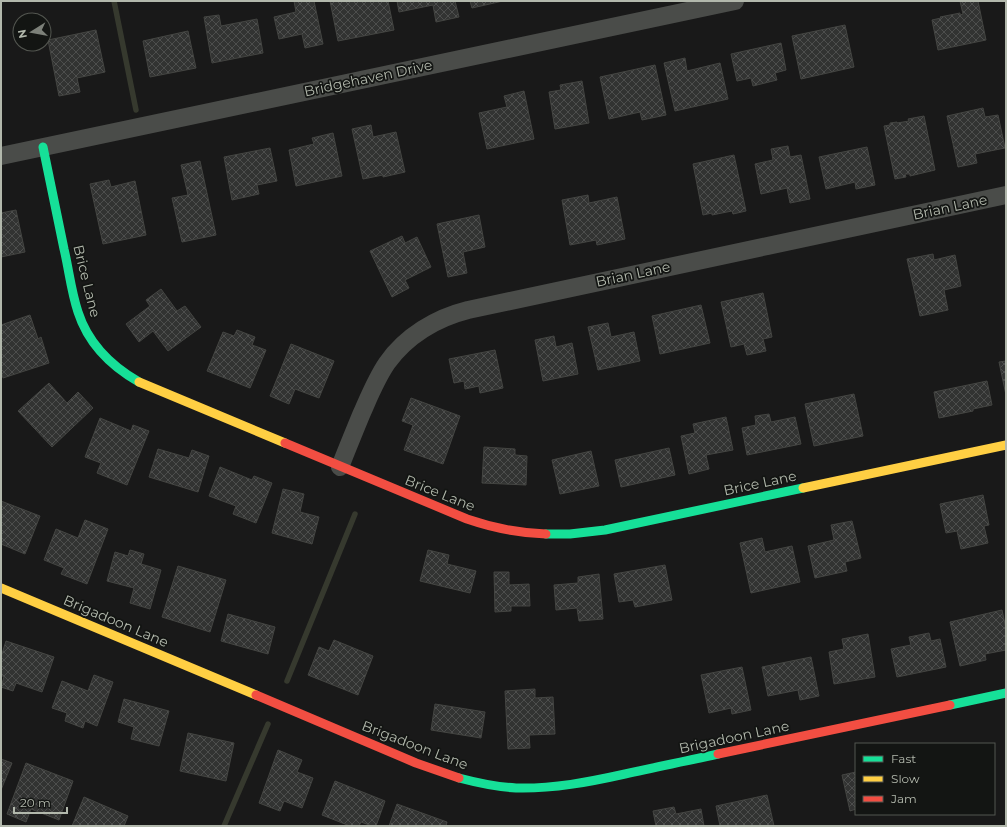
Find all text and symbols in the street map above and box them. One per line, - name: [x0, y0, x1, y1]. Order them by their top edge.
- north arrow: [12, 12, 52, 52]
- text: N: [14, 28, 30, 40]
- street label: Bridgehaven Drive: [302, 56, 434, 100]
- street label: Brian Lane: [911, 190, 989, 224]
- street label: Brice Lane: [69, 243, 105, 319]
- street label: Brian Lane: [594, 257, 672, 291]
- street label: Brice Lane: [722, 466, 798, 500]
- street label: Brice Lane: [402, 471, 478, 515]
- street label: Brigadoon Lane: [61, 591, 171, 651]
- street label: Brigadoon Lane: [359, 716, 471, 774]
- street label: Brigadoon Lane: [677, 717, 791, 757]
- legend: [855, 743, 995, 815]
- text: Fast: [891, 751, 916, 766]
- text: Slow: [891, 771, 920, 786]
- scale bar: [14, 789, 67, 815]
- text: Jam: [890, 791, 917, 806]
- text: 20 m: [20, 795, 51, 810]

